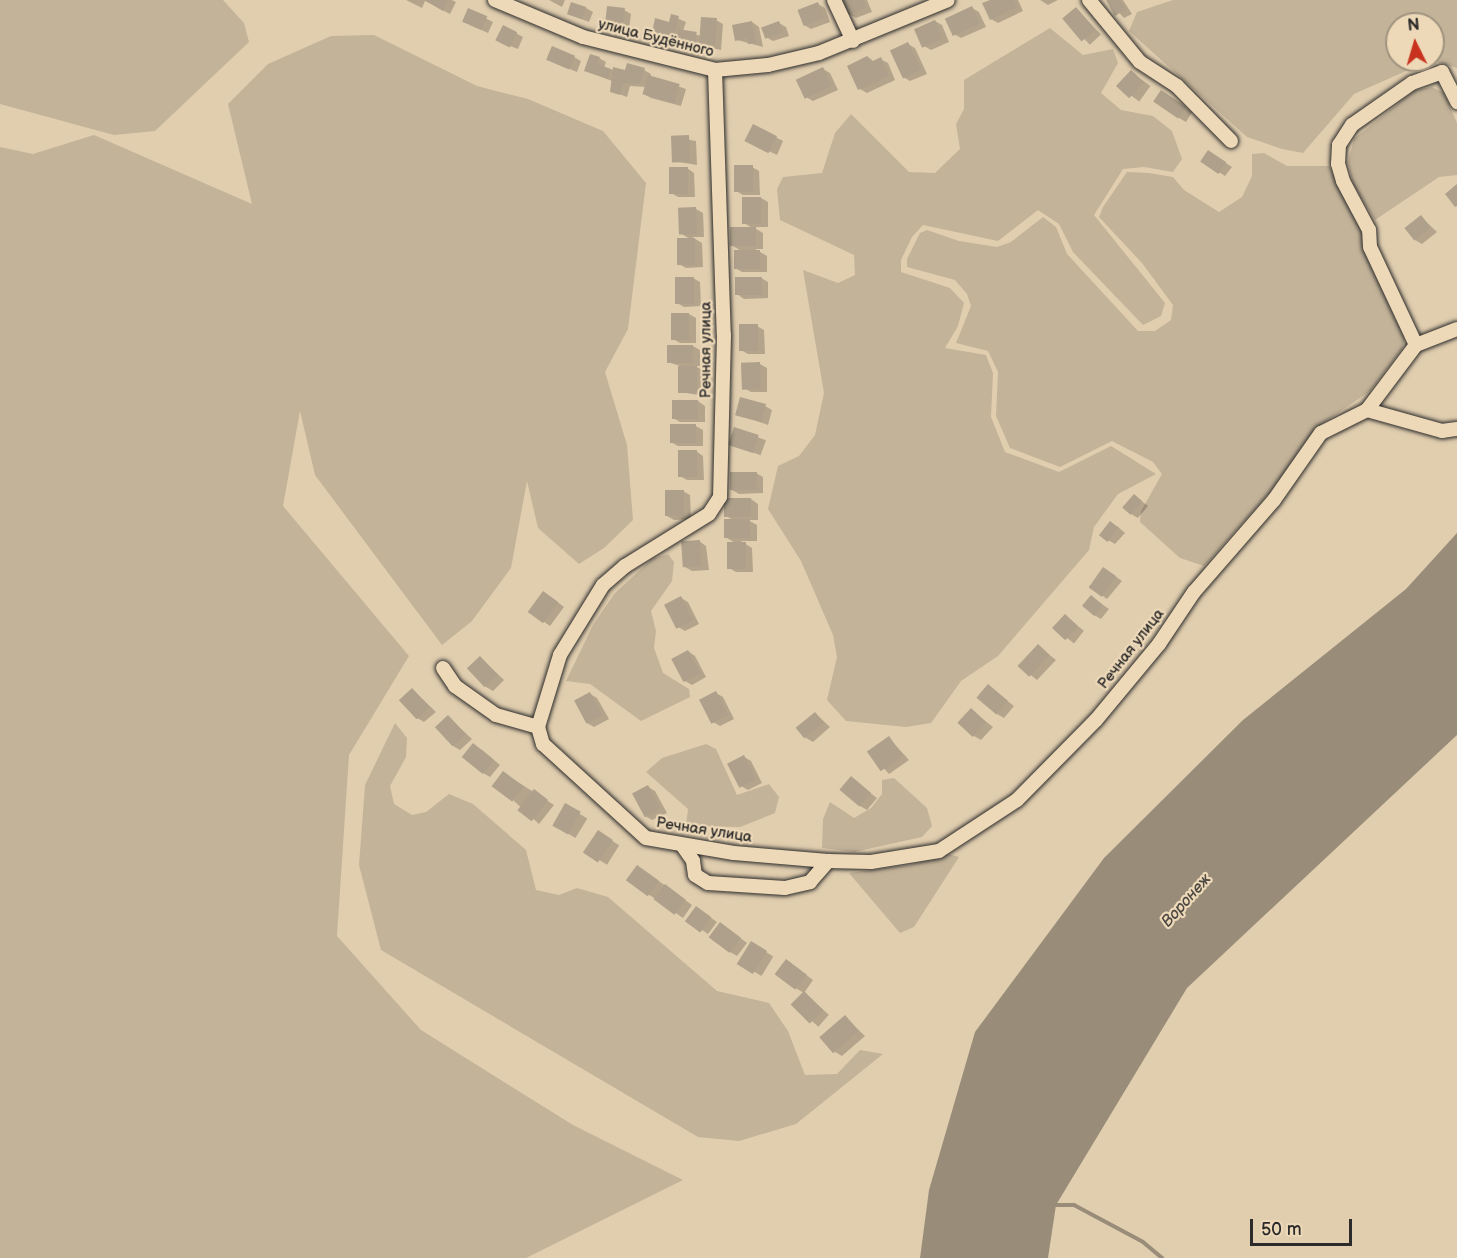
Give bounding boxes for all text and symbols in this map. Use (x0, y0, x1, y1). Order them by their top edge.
north arrow (1385, 12, 1445, 72)
street label: улица Будённого (596, 15, 716, 61)
text: N (1407, 16, 1420, 36)
street label: Речная улица (697, 302, 715, 398)
street label: Речная улица (1094, 605, 1168, 693)
street label: Речная улица (655, 814, 753, 846)
water label: Воронеж (1158, 870, 1216, 932)
scale bar (1253, 1207, 1355, 1245)
text: 50 m (1261, 1219, 1302, 1240)

